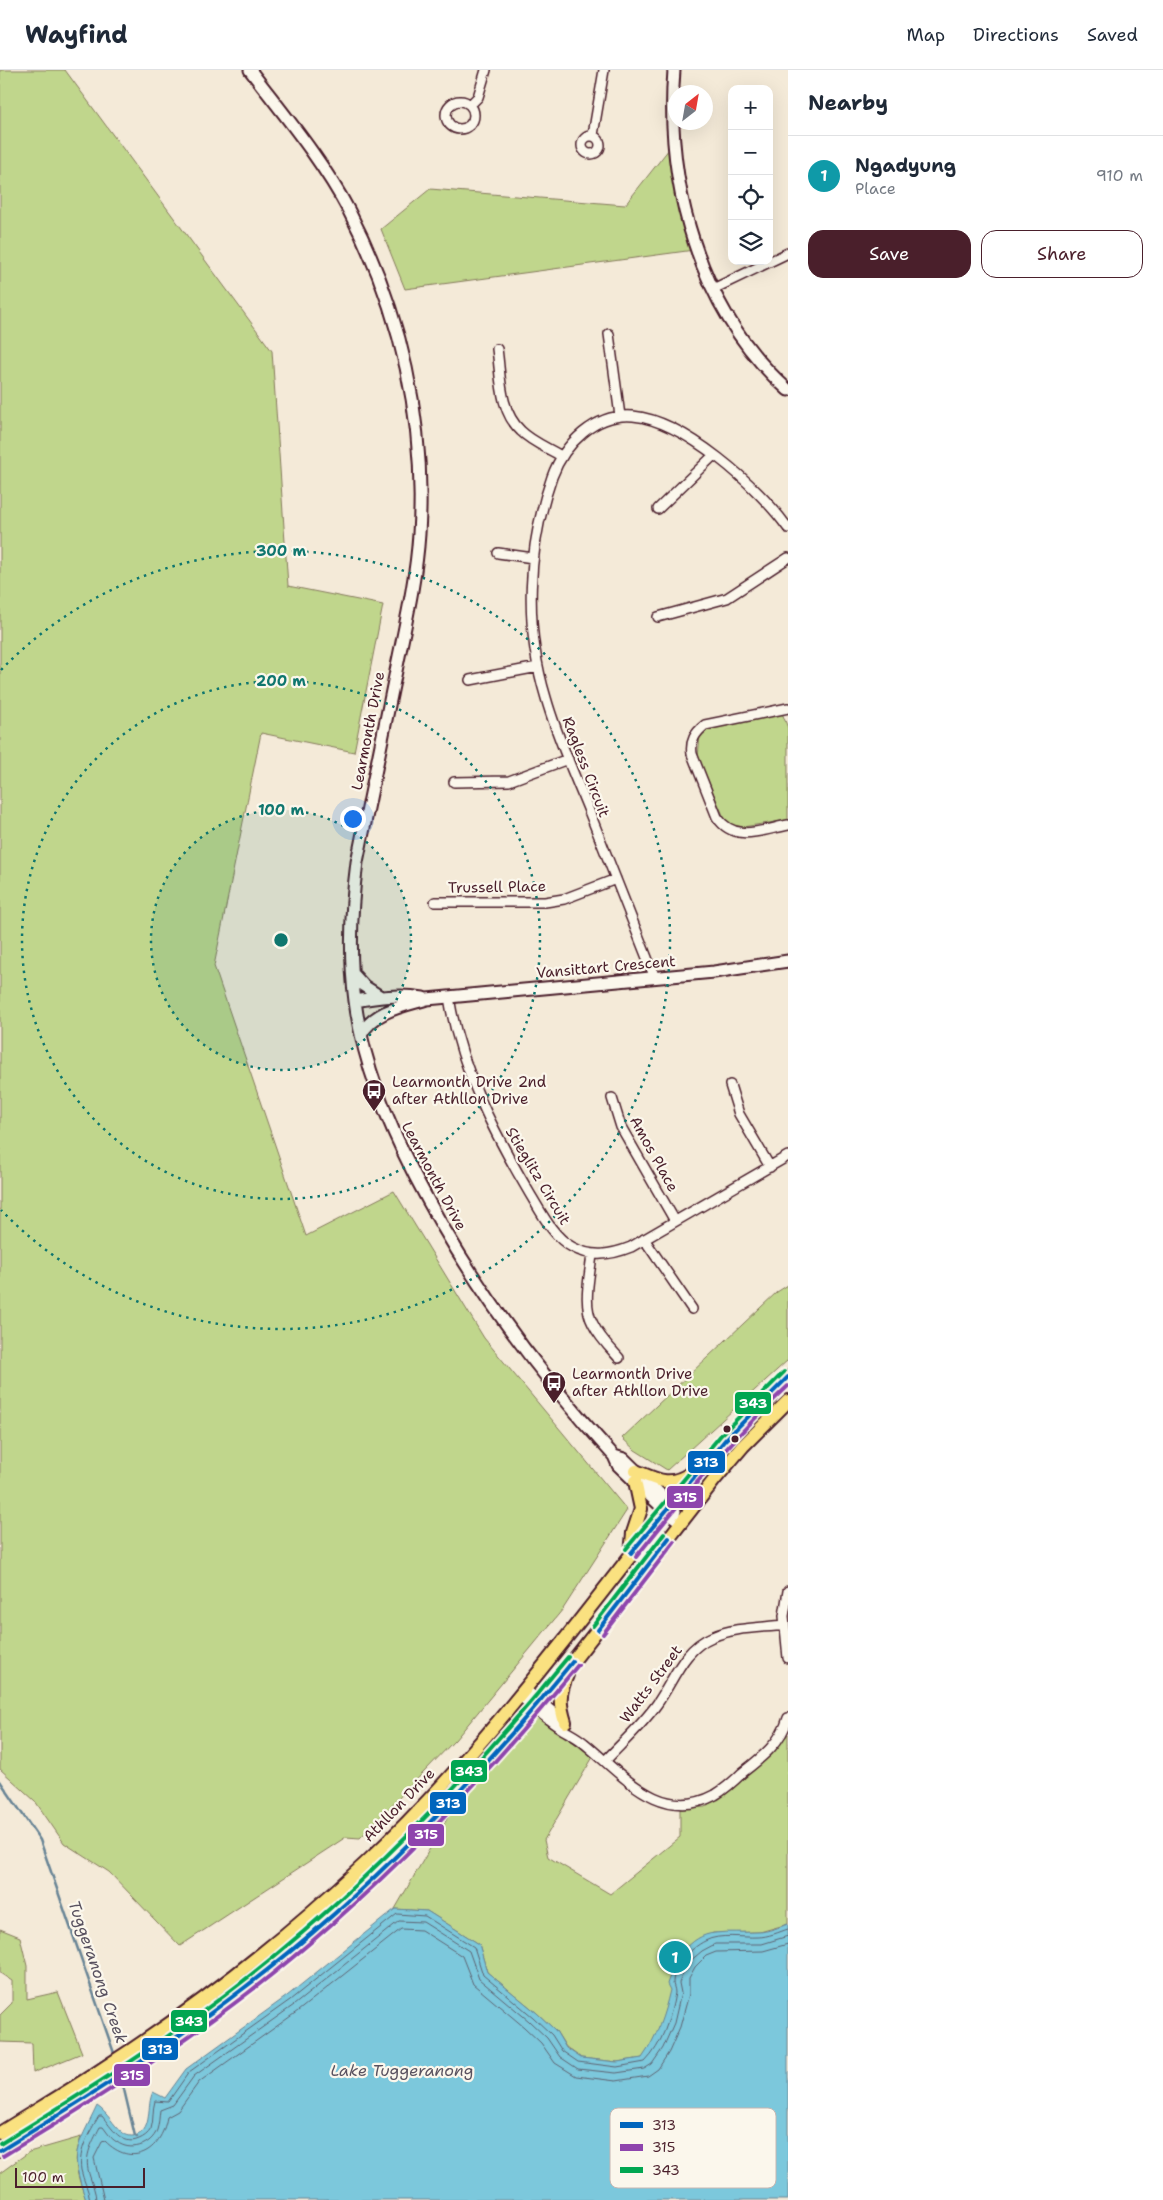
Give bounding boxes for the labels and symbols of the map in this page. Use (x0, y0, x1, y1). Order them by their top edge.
north arrow (668, 85, 713, 130)
text: 300 m (256, 541, 306, 561)
street label: Learmonth Drive (347, 670, 389, 792)
text: 200 m (256, 671, 306, 691)
street label: Ragless Circuit (558, 714, 614, 820)
text: 100 m (258, 800, 304, 820)
your location (340, 806, 366, 832)
street label: Trussell Place (448, 876, 546, 898)
centre of rings (272, 931, 290, 949)
street label: Vansittart Crescent (535, 951, 677, 983)
place label: Learmonth Drive 2nd after Athllon Drive (392, 1072, 547, 1109)
bus stop icon: Learmonth Drive 2nd after Athllon Drive (361, 1078, 387, 1112)
street label: Amos Place (625, 1113, 683, 1195)
street label: Learmonth Drive (397, 1118, 471, 1234)
street label: Stieglitz Circuit (501, 1123, 575, 1229)
place label: Learmonth Drive after Athllon Drive (572, 1364, 708, 1401)
bus stop icon: Learmonth Drive after Athllon Drive (541, 1370, 567, 1404)
line badge: 343 (734, 1391, 772, 1415)
text: 343 (739, 1394, 767, 1412)
unlabelled marker (722, 1424, 732, 1434)
unlabelled marker (730, 1434, 740, 1444)
line badge: 313 (687, 1450, 726, 1474)
text: 313 (693, 1453, 719, 1471)
line badge: 315 (666, 1485, 704, 1509)
text: 315 (673, 1488, 697, 1506)
street label: Watts Street (615, 1641, 687, 1727)
line badge: 343 (450, 1759, 488, 1783)
text: 343 (455, 1762, 483, 1780)
street label: Athllon Drive (359, 1764, 439, 1846)
line badge: 313 (429, 1791, 467, 1815)
text: 313 (435, 1794, 461, 1812)
line badge: 315 (407, 1823, 445, 1847)
text: 315 (414, 1825, 438, 1843)
water label: Tuggeranong Creek (64, 1898, 132, 2046)
pin: 1 (659, 1938, 691, 1976)
line badge: 343 (170, 2009, 208, 2033)
text: 343 (175, 2012, 203, 2030)
line badge: 313 (141, 2037, 179, 2061)
text: 313 (147, 2040, 173, 2058)
water label: Lake Tuggeranong (330, 2060, 474, 2081)
line badge: 315 (113, 2063, 151, 2087)
text: 315 (120, 2066, 144, 2084)
legend (610, 2108, 776, 2188)
text: 313 (652, 2116, 676, 2134)
text: 315 (652, 2138, 675, 2156)
text: 343 (652, 2161, 680, 2179)
scale bar (15, 2165, 145, 2188)

